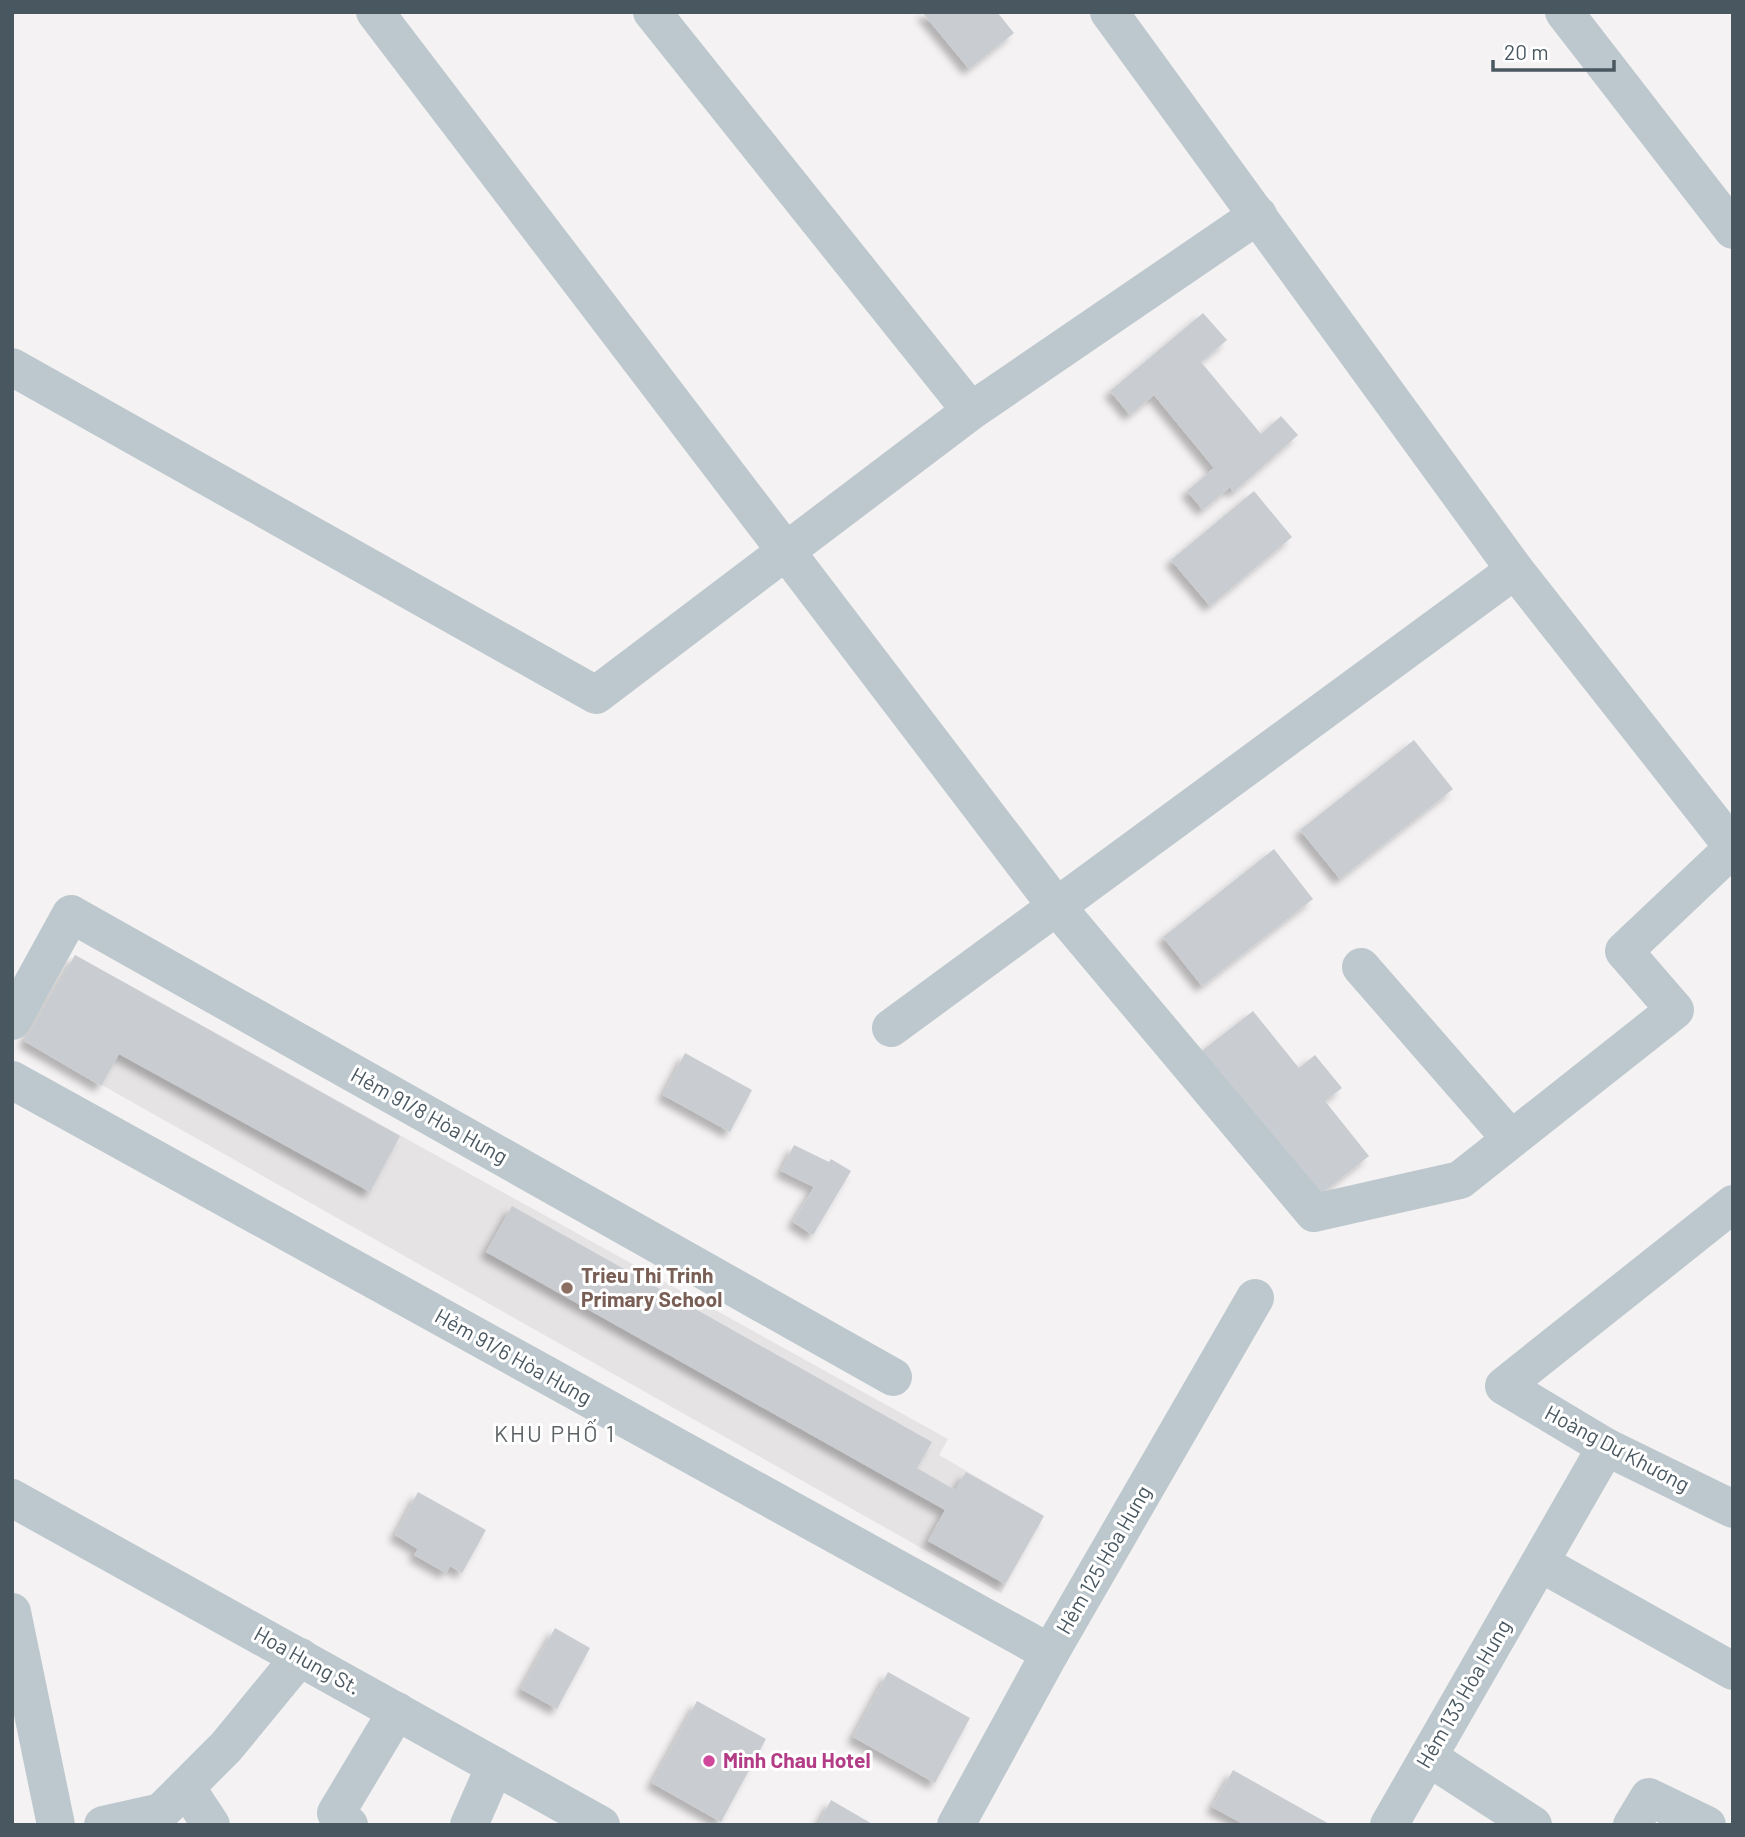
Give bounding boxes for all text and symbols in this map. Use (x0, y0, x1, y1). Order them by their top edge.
scale bar (1493, 28, 1614, 72)
text: 20 m (1504, 39, 1549, 64)
street label: Hẻm 91/8 Hòa Hưng (347, 1061, 513, 1168)
place label: Trieu Thi Trinh Primary School (581, 1262, 722, 1311)
marker: Trieu Thi Trinh Primary School (559, 1280, 575, 1296)
street label: Hẻm 91/6 Hòa Hưng (431, 1302, 596, 1409)
street label: Hoàng Dư Khương (1541, 1399, 1694, 1496)
district label: KHU PHỐ 1 (494, 1419, 616, 1447)
street label: Hẻm 125 Hòa Hưng (1050, 1480, 1155, 1638)
street label: Hẻm 133 Hòa Hưng (1410, 1615, 1515, 1772)
street label: Hoa Hung St. (250, 1620, 365, 1699)
place label: Minh Chau Hotel (723, 1747, 871, 1772)
marker: Minh Chau Hotel (701, 1753, 717, 1769)

